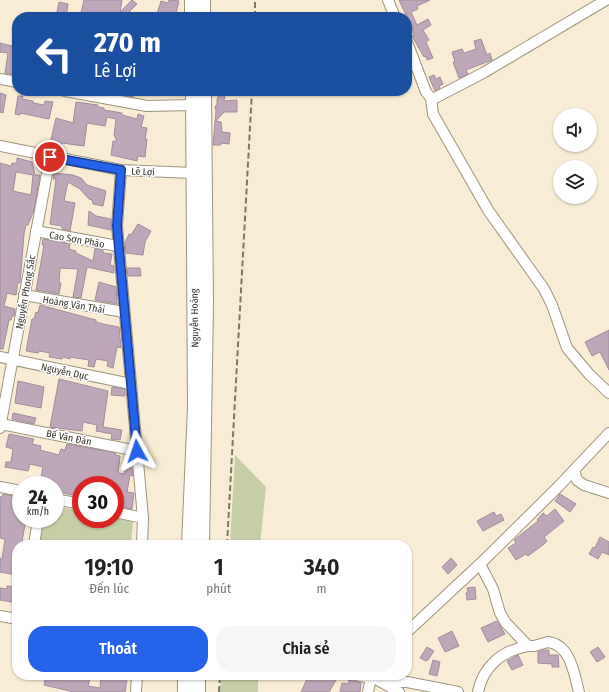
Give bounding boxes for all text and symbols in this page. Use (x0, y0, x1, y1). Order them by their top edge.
text: 270 m (94, 26, 161, 59)
icon: left (28, 28, 80, 80)
text: Lê Lợi (94, 60, 137, 82)
map controls (553, 108, 597, 204)
button: sound (553, 108, 597, 152)
pin (33, 140, 67, 174)
icon: arrive (39, 146, 61, 168)
button: layers (553, 160, 597, 204)
street label: Lê Lợi (131, 165, 155, 179)
street label: Cao Sơn Pháo (48, 229, 105, 251)
street label: Nguyễn Phong Sắc (12, 253, 39, 330)
street label: Nguyễn Hoàng (187, 288, 202, 348)
street label: Hoàng Văn Thái (42, 294, 106, 316)
street label: Nguyễn Dục (40, 360, 91, 383)
street label: Bế Văn Đàn (45, 427, 93, 448)
position arrow (116, 430, 158, 472)
speed limit sign: 30 (72, 476, 124, 528)
text: 24 (28, 485, 48, 509)
text: km/h (27, 506, 49, 518)
text: 19:10 (84, 553, 134, 581)
text: 1 (214, 553, 224, 581)
text: 340 (303, 553, 340, 581)
text: Đến lúc (89, 581, 129, 596)
text: phút (206, 581, 231, 596)
text: m (317, 581, 327, 596)
button: Thoát (28, 626, 208, 672)
button: Chia sẻ (216, 626, 396, 672)

